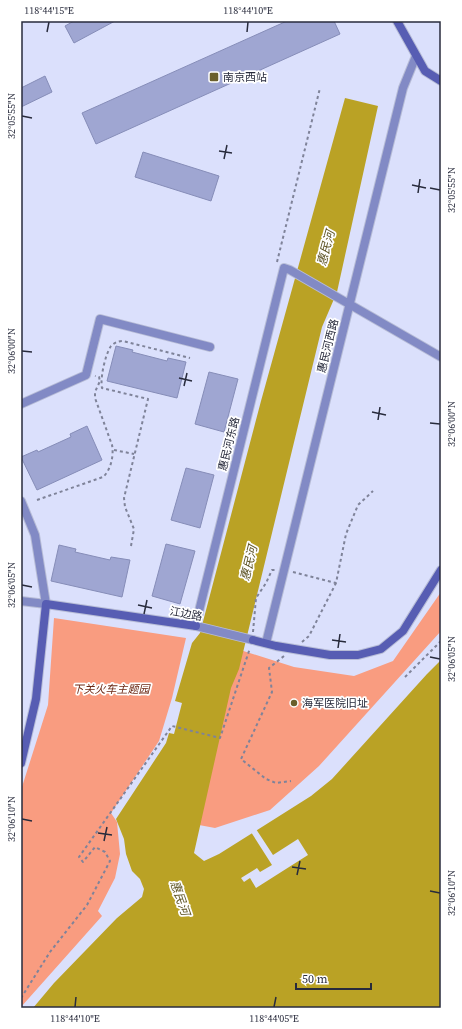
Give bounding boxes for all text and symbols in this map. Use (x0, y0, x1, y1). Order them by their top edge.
text: 118°44'15"E (24, 4, 74, 17)
text: 118°44'10"E (223, 4, 273, 17)
place label: 南京西站 (223, 70, 267, 85)
marker: 南京西站 (208, 71, 220, 83)
text: 32°05'55"N (5, 93, 18, 139)
text: 32°05'55"N (445, 167, 458, 213)
water label: 惠民河 (314, 227, 339, 267)
street label: 惠民河西路 (314, 318, 342, 374)
text: 32°06'00"N (5, 328, 18, 374)
text: 32°06'00"N (445, 401, 458, 447)
street label: 惠民河东路 (215, 416, 243, 472)
water label: 惠民河 (237, 542, 262, 582)
text: 32°06'05"N (5, 562, 18, 608)
street label: 江边路 (168, 604, 204, 624)
text: 32°06'05"N (445, 636, 458, 682)
park label: 下关火车主题园 (73, 682, 151, 697)
place label: 海军医院旧址 (302, 696, 368, 711)
marker: 海军医院旧址 (289, 698, 299, 708)
text: 32°06'10"N (5, 796, 18, 842)
text: 32°06'10"N (445, 870, 458, 916)
water label: 惠民河 (167, 878, 194, 920)
scale bar (296, 965, 371, 991)
text: 50 m (302, 971, 328, 987)
text: 118°44'10"E (50, 1012, 100, 1025)
text: 118°44'05"E (249, 1012, 299, 1025)

